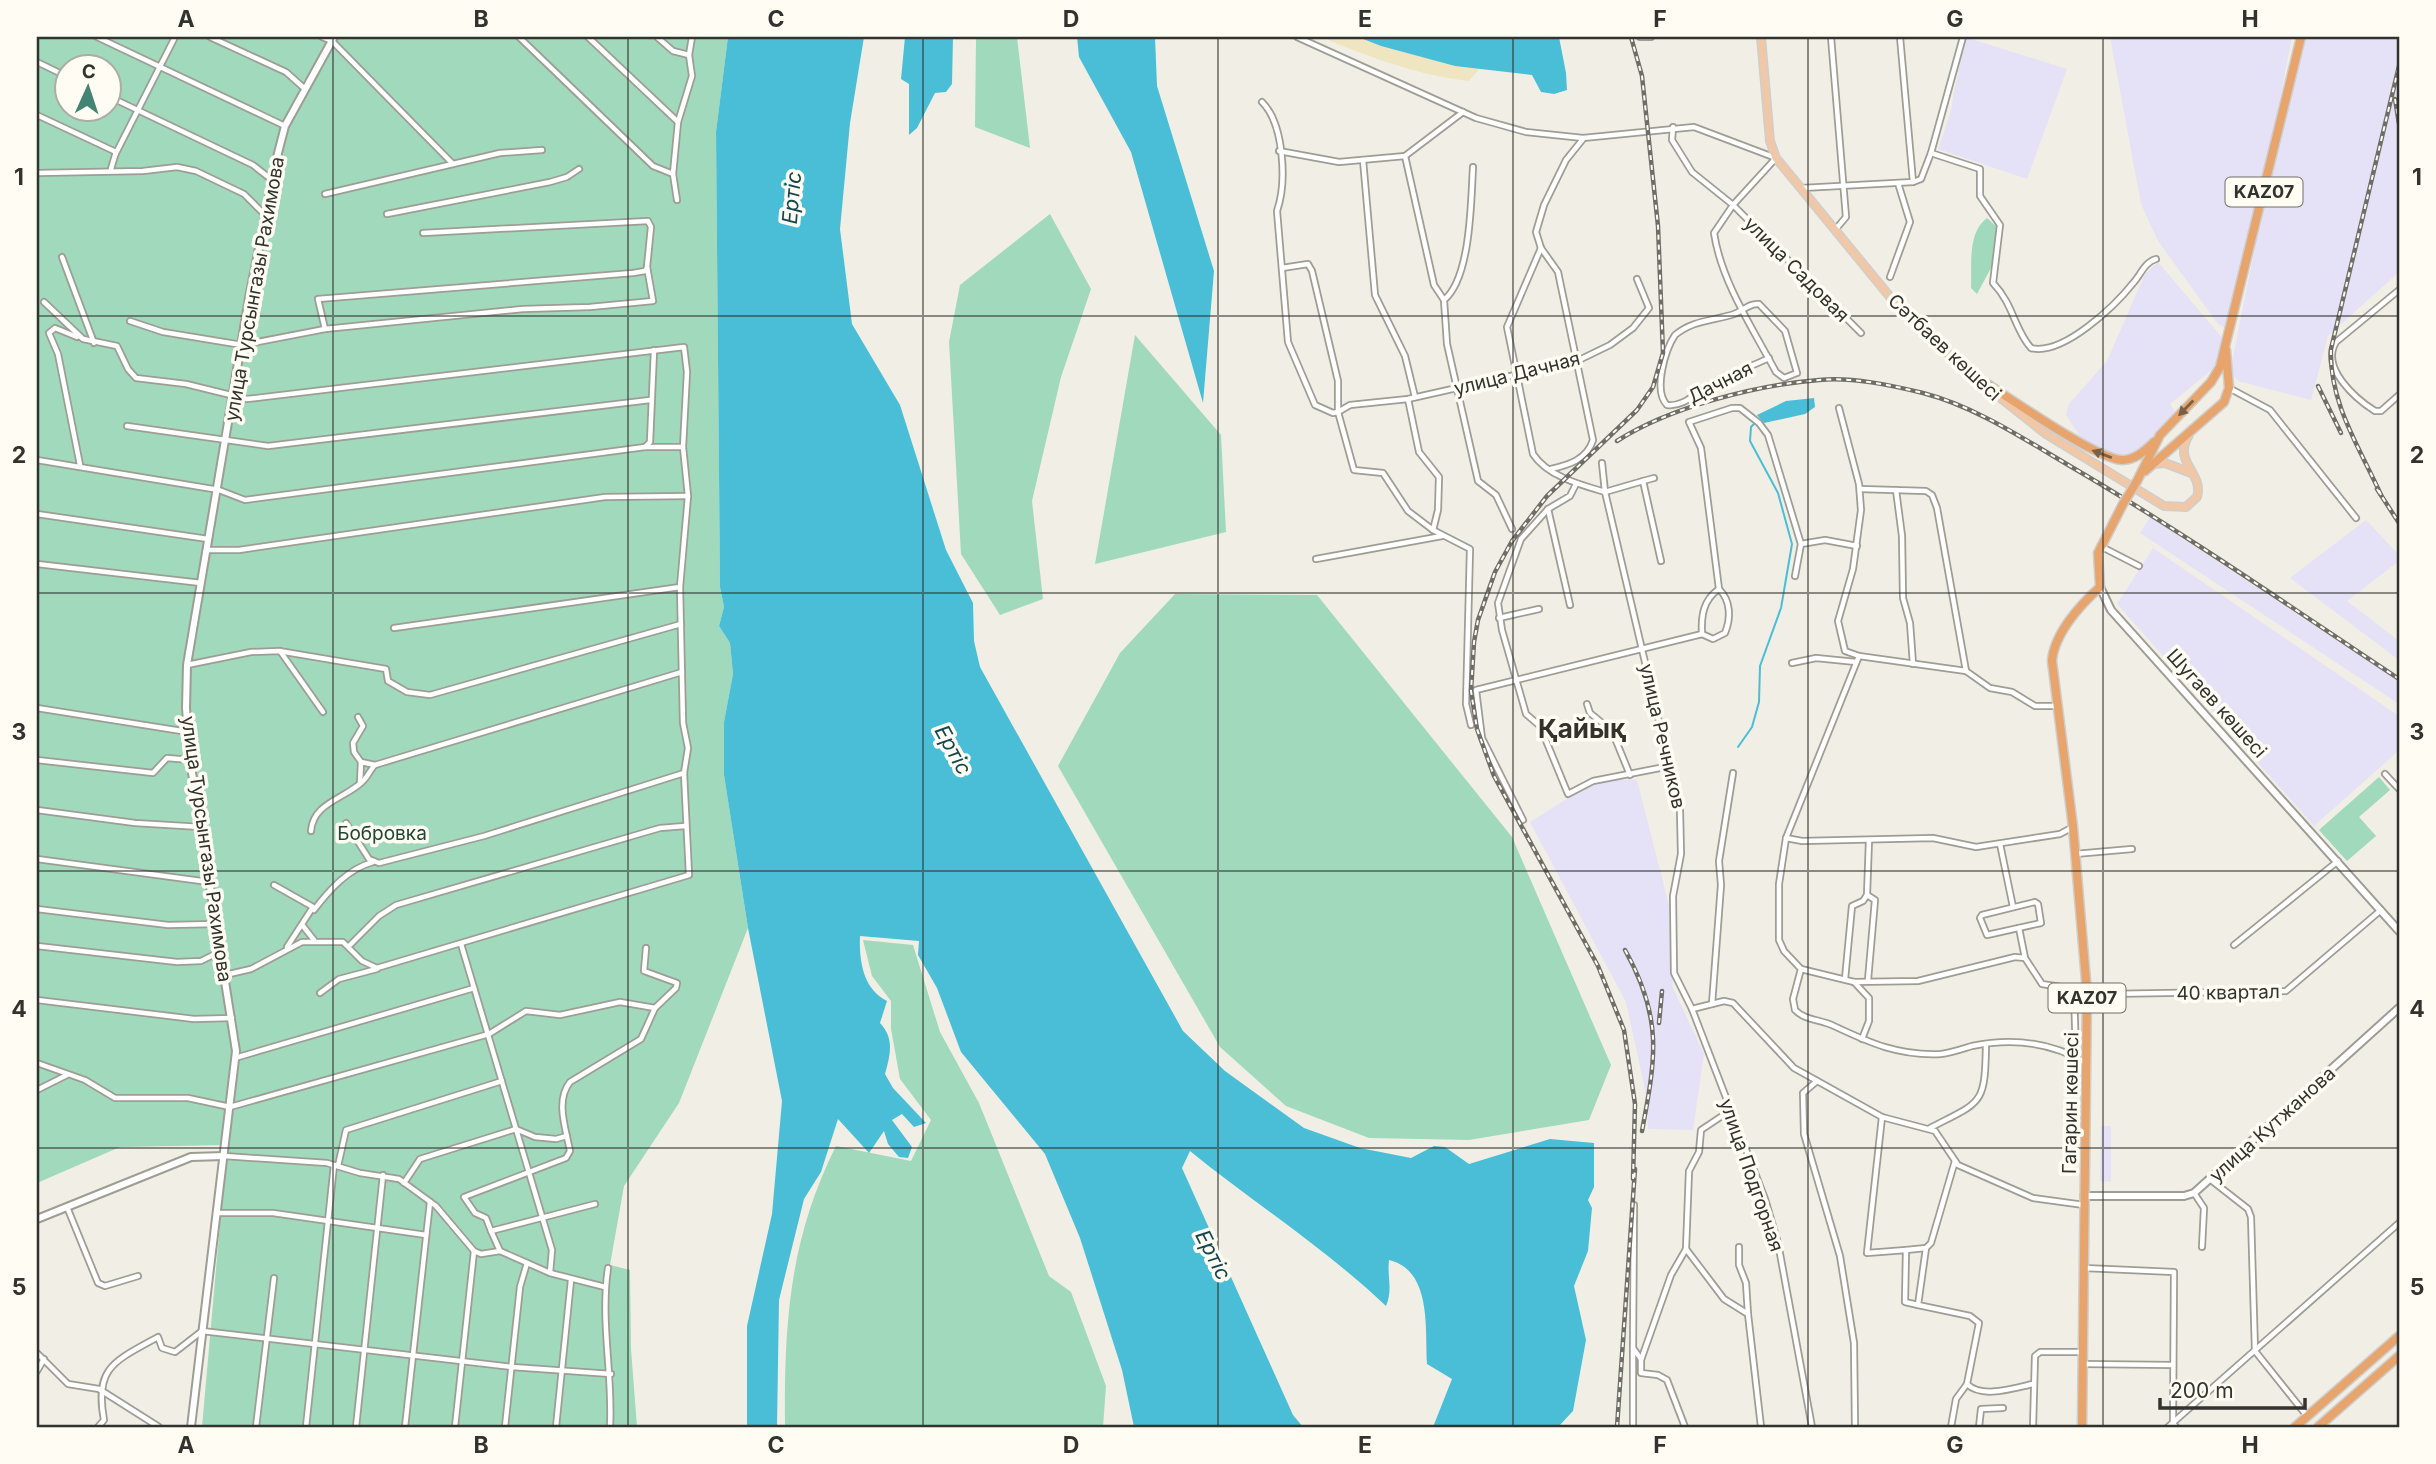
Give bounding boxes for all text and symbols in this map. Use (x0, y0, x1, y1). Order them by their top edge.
text: A (177, 5, 195, 33)
text: B (473, 5, 489, 33)
text: C (767, 5, 785, 33)
text: D (1063, 5, 1079, 33)
text: E (1358, 5, 1372, 33)
text: F (1653, 5, 1667, 33)
text: G (1946, 5, 1964, 33)
text: H (2241, 5, 2259, 33)
north arrow (52, 52, 122, 122)
text: С (81, 60, 96, 83)
street label: улица Турсынгазы Рахимова (220, 155, 289, 423)
text: 1 (14, 163, 24, 191)
text: 1 (2412, 163, 2422, 191)
water label: Ертіс (777, 171, 806, 225)
road number: KAZ07 (2226, 177, 2302, 206)
street label: улица Садовая (1739, 212, 1854, 327)
street label: Сәтбаев көшесі (1883, 289, 2006, 406)
street label: улица Дачная (1452, 347, 1582, 400)
street label: Дачная (1684, 356, 1756, 409)
one-way arrow (2178, 399, 2194, 416)
text: 2 (12, 441, 26, 469)
text: 2 (2410, 441, 2424, 469)
one-way arrow (2091, 448, 2112, 459)
street label: Шугаев көшесі (2162, 644, 2272, 762)
street label: улица Речников (1635, 661, 1690, 811)
district label: Қайық (1538, 713, 1627, 744)
street label: улица Турсынгазы Рахимова (176, 715, 237, 984)
text: 3 (12, 718, 26, 746)
text: 3 (2410, 718, 2424, 746)
water label: Ертіс (930, 721, 977, 779)
park label: Бобровка (337, 822, 427, 845)
street label: 40 квартал (2176, 980, 2280, 1005)
road number: KAZ07 (2048, 984, 2126, 1013)
text: 4 (11, 995, 27, 1023)
text: 4 (2409, 995, 2425, 1023)
street label: Гагарин көшесі (2058, 1032, 2083, 1174)
street label: улица Кутжанова (2205, 1062, 2340, 1187)
street label: улица Подгорная (1715, 1096, 1788, 1255)
water label: Ертіс (1190, 1226, 1237, 1284)
text: 5 (12, 1273, 26, 1301)
text: 5 (2410, 1273, 2424, 1301)
scale bar (2160, 1366, 2305, 1410)
text: 200 m (2170, 1378, 2234, 1403)
text: A (177, 1431, 195, 1459)
text: B (473, 1431, 489, 1459)
text: C (767, 1431, 785, 1459)
text: D (1063, 1431, 1079, 1459)
text: E (1358, 1431, 1372, 1459)
text: F (1653, 1431, 1667, 1459)
text: G (1946, 1431, 1964, 1459)
text: H (2241, 1431, 2259, 1459)

